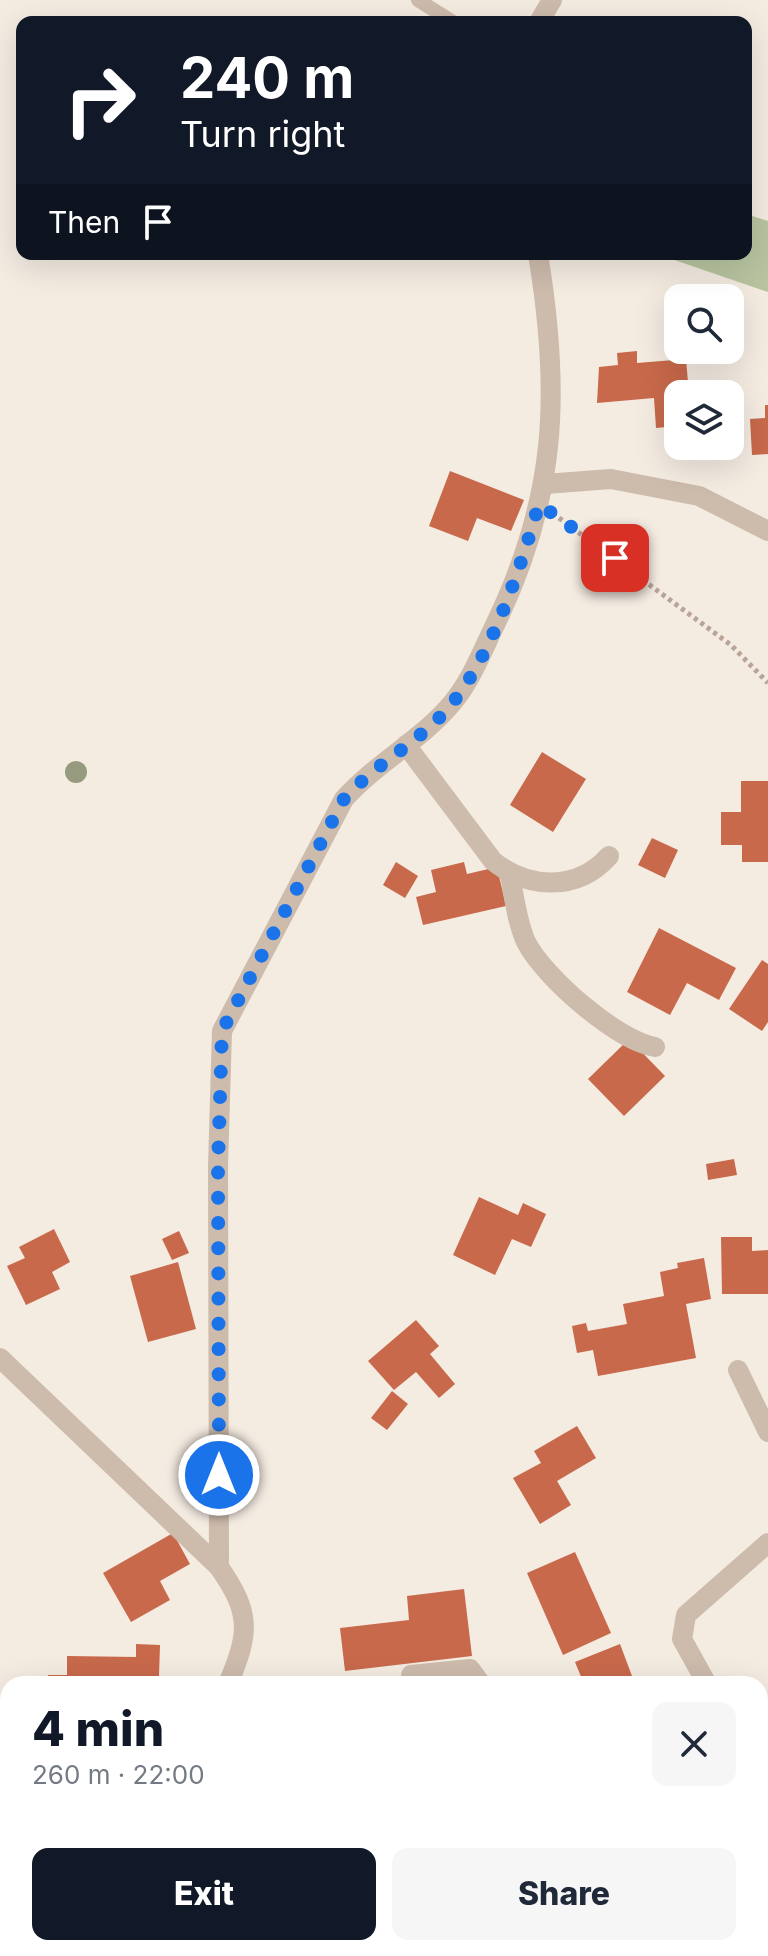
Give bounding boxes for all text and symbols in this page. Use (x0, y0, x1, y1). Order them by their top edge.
text: 240 m (180, 44, 354, 112)
icon: right (48, 48, 152, 152)
text: Turn right (180, 112, 345, 156)
icon: arrive (136, 200, 180, 244)
text: Then (48, 204, 120, 240)
map controls (664, 284, 744, 460)
button: search (664, 284, 744, 364)
button: layers (664, 380, 744, 460)
pin (581, 524, 649, 592)
icon: arrive (593, 536, 637, 580)
position arrow (177, 1433, 261, 1517)
text: 4 min (32, 1699, 164, 1758)
button: close (652, 1702, 736, 1786)
text: 260 m · 22:00 (32, 1759, 205, 1790)
button: Exit (32, 1848, 376, 1940)
button: Share (392, 1848, 736, 1940)

